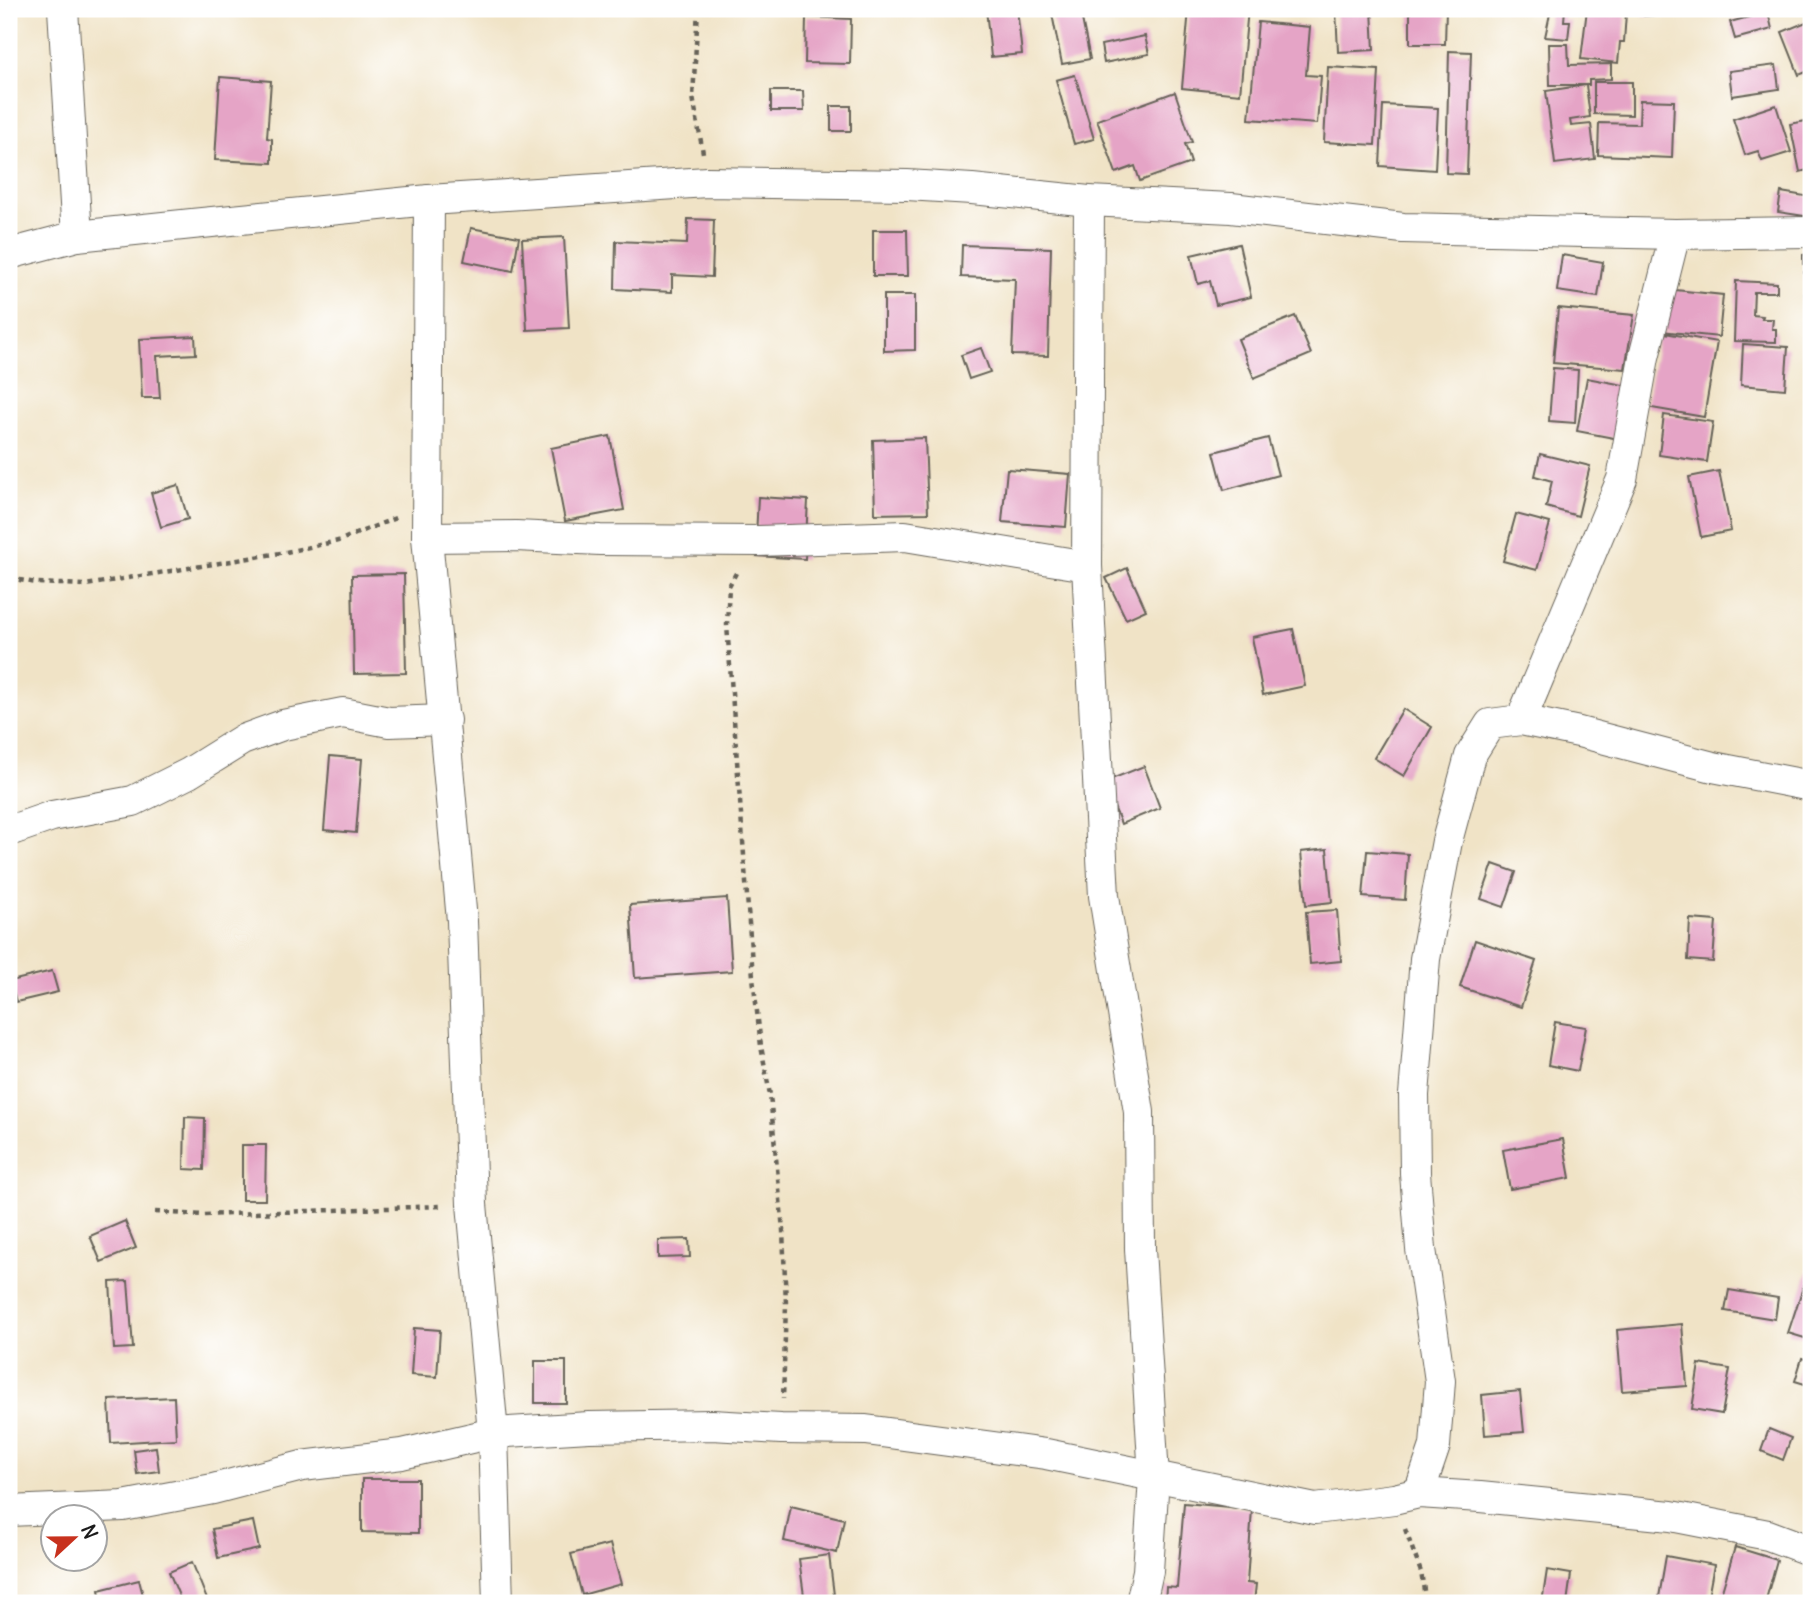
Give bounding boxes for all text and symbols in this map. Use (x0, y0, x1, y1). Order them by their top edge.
north arrow (38, 1504, 108, 1574)
text: N (76, 1521, 103, 1542)

